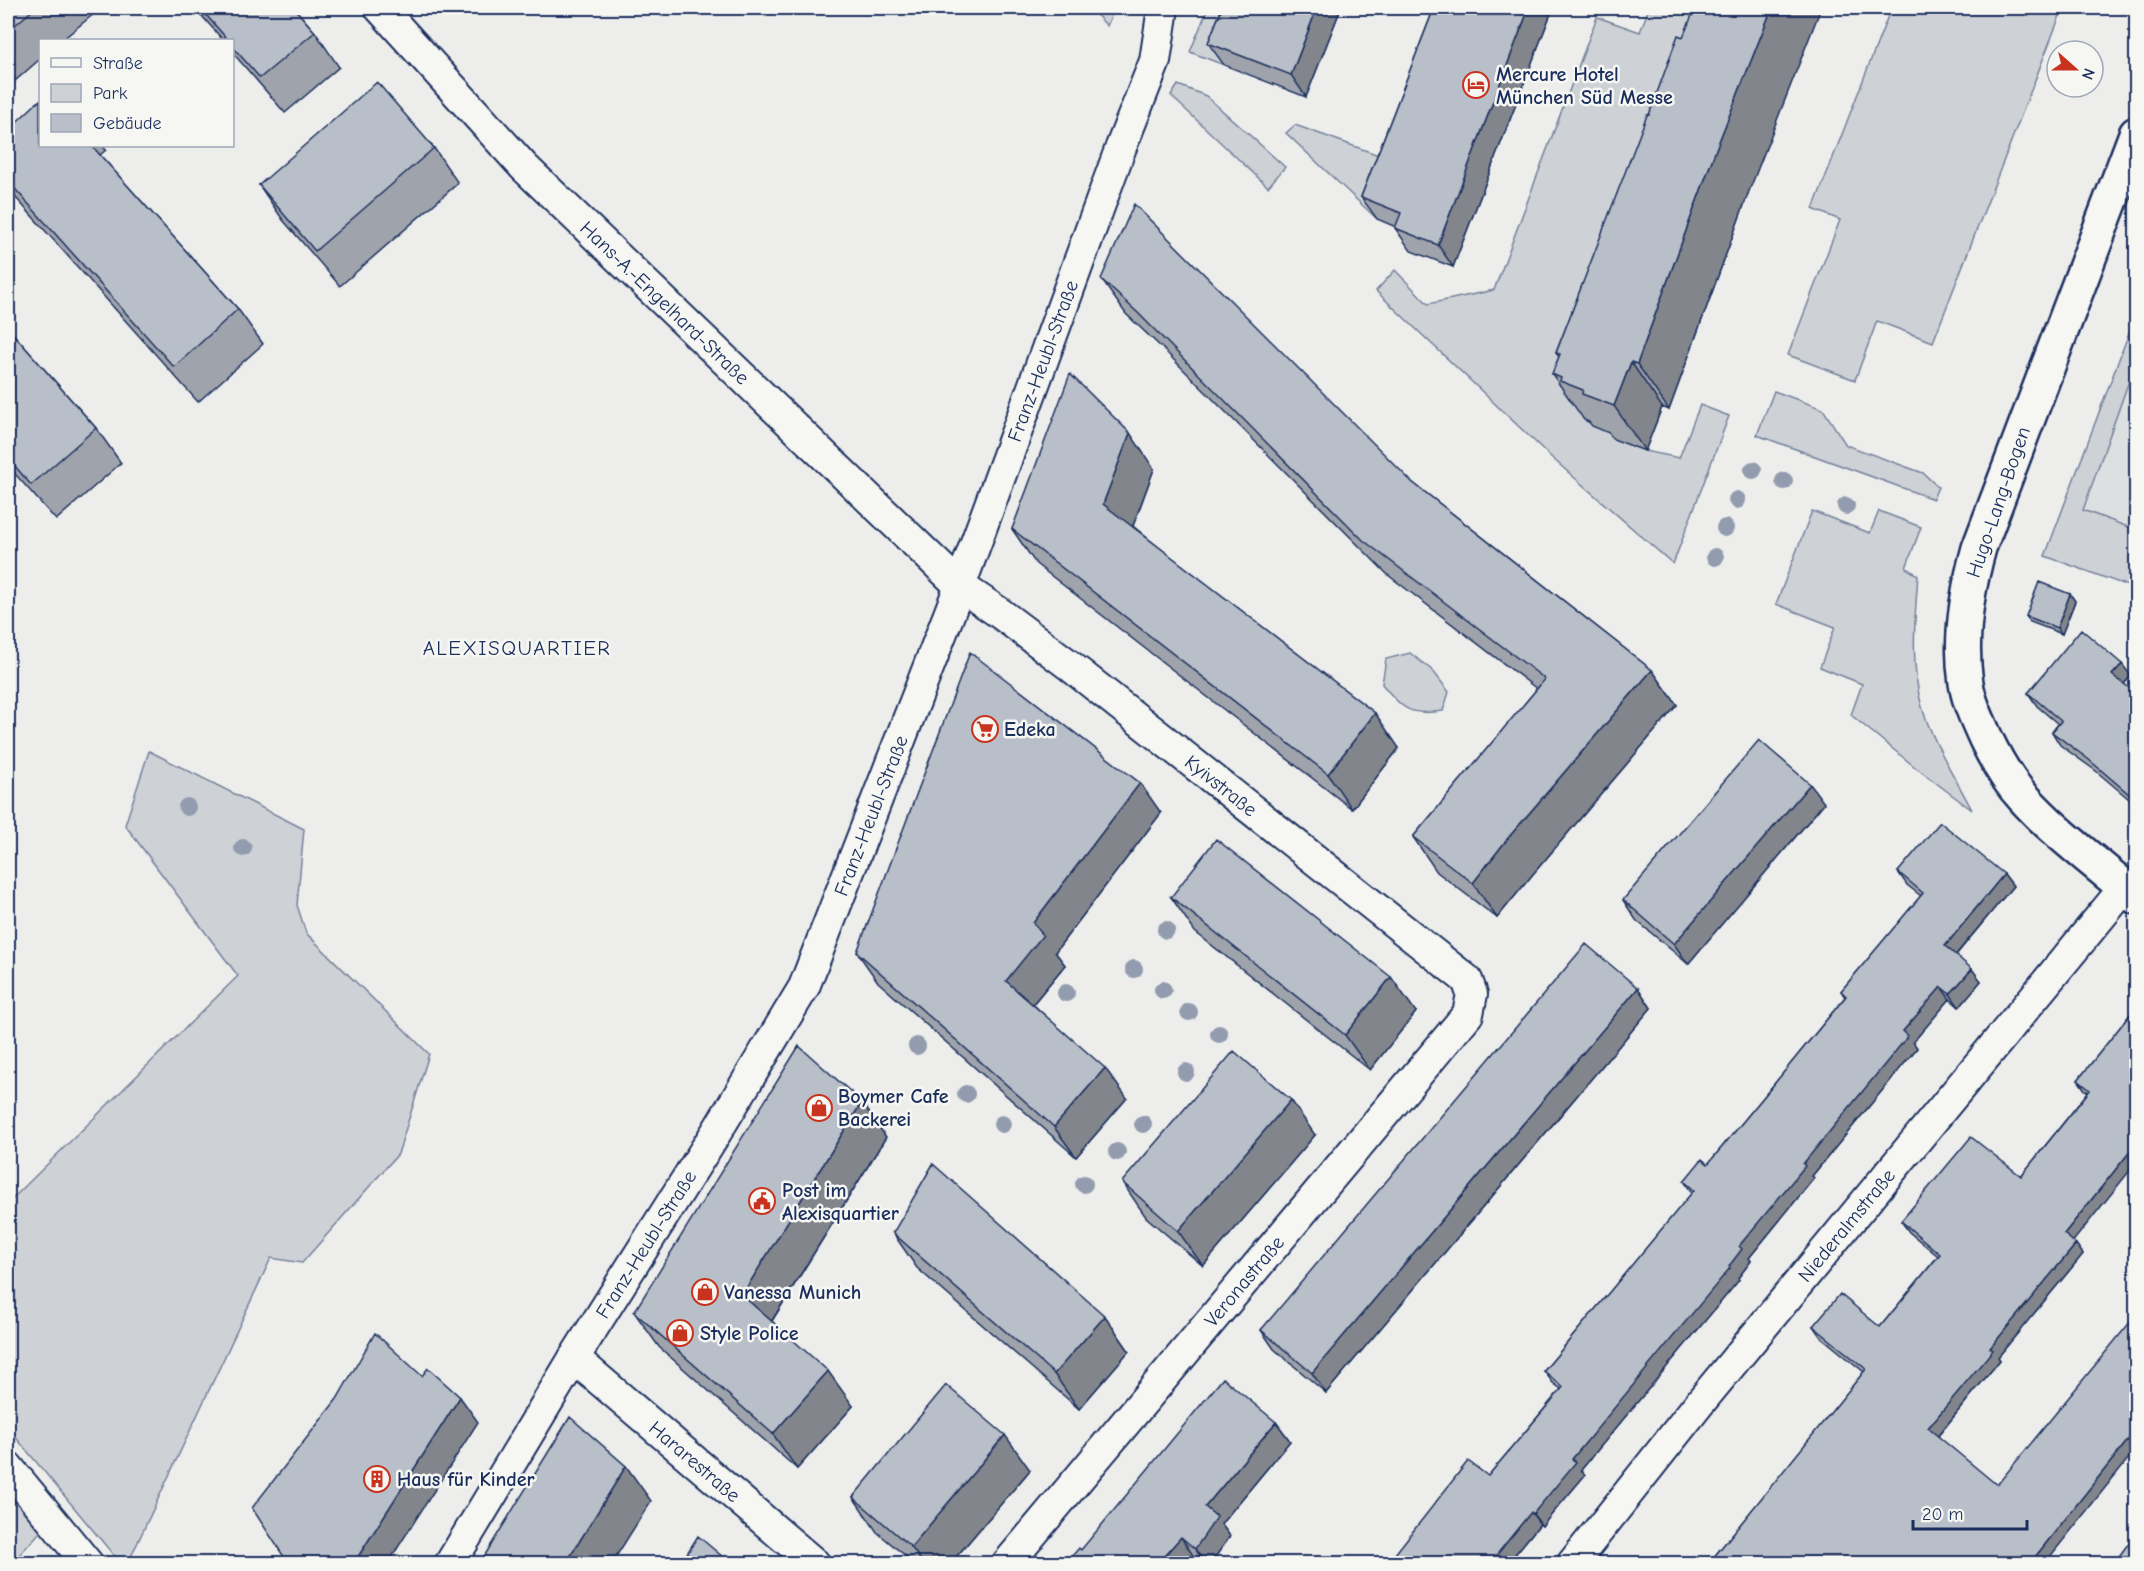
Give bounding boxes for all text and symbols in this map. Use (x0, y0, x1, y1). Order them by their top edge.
legend (39, 39, 234, 147)
north arrow (2045, 39, 2105, 99)
text: Straße (93, 53, 143, 74)
place label: Mercure Hotel München Süd Messe (1496, 63, 1673, 109)
text: N (2078, 66, 2098, 82)
hotel icon: Mercure Hotel München Süd Messe (1461, 70, 1491, 100)
text: Park (93, 83, 128, 104)
text: Gebäude (93, 113, 162, 134)
street label: Hans-A.-Engelhard-Straße (575, 216, 754, 389)
street label: Franz-Heubl-Straße (1003, 277, 1083, 445)
street label: Hugo-Lang-Bogen (1962, 424, 2035, 581)
district label: ALEXISQUARTIER (423, 636, 611, 660)
supermarket icon: Edeka (970, 714, 1000, 744)
place label: Edeka (1004, 718, 1056, 741)
street label: Franz-Heubl-Straße (830, 732, 913, 899)
street label: Kyivstraße (1180, 750, 1262, 821)
place label: Boymer Cafe Backerei (838, 1085, 949, 1131)
shop icon: Boymer Cafe Backerei (804, 1093, 834, 1123)
street label: Niederalmstraße (1793, 1164, 1900, 1287)
street label: Franz-Heubl-Straße (591, 1166, 701, 1323)
place label: Post im Alexisquartier (782, 1179, 899, 1225)
public building icon: Post im Alexisquartier (747, 1186, 777, 1216)
street label: Veronastraße (1200, 1231, 1289, 1331)
shop icon: Vanessa Munich (690, 1277, 720, 1307)
place label: Vanessa Munich (724, 1281, 861, 1304)
shop icon: Style Police (665, 1318, 695, 1348)
place label: Style Police (700, 1322, 799, 1345)
street label: Hararestraße (644, 1416, 745, 1507)
building icon: Haus für Kinder (362, 1464, 392, 1494)
place label: Haus für Kinder (397, 1468, 535, 1491)
scale bar (1913, 1493, 2027, 1531)
text: 20 m (1922, 1504, 1963, 1525)

